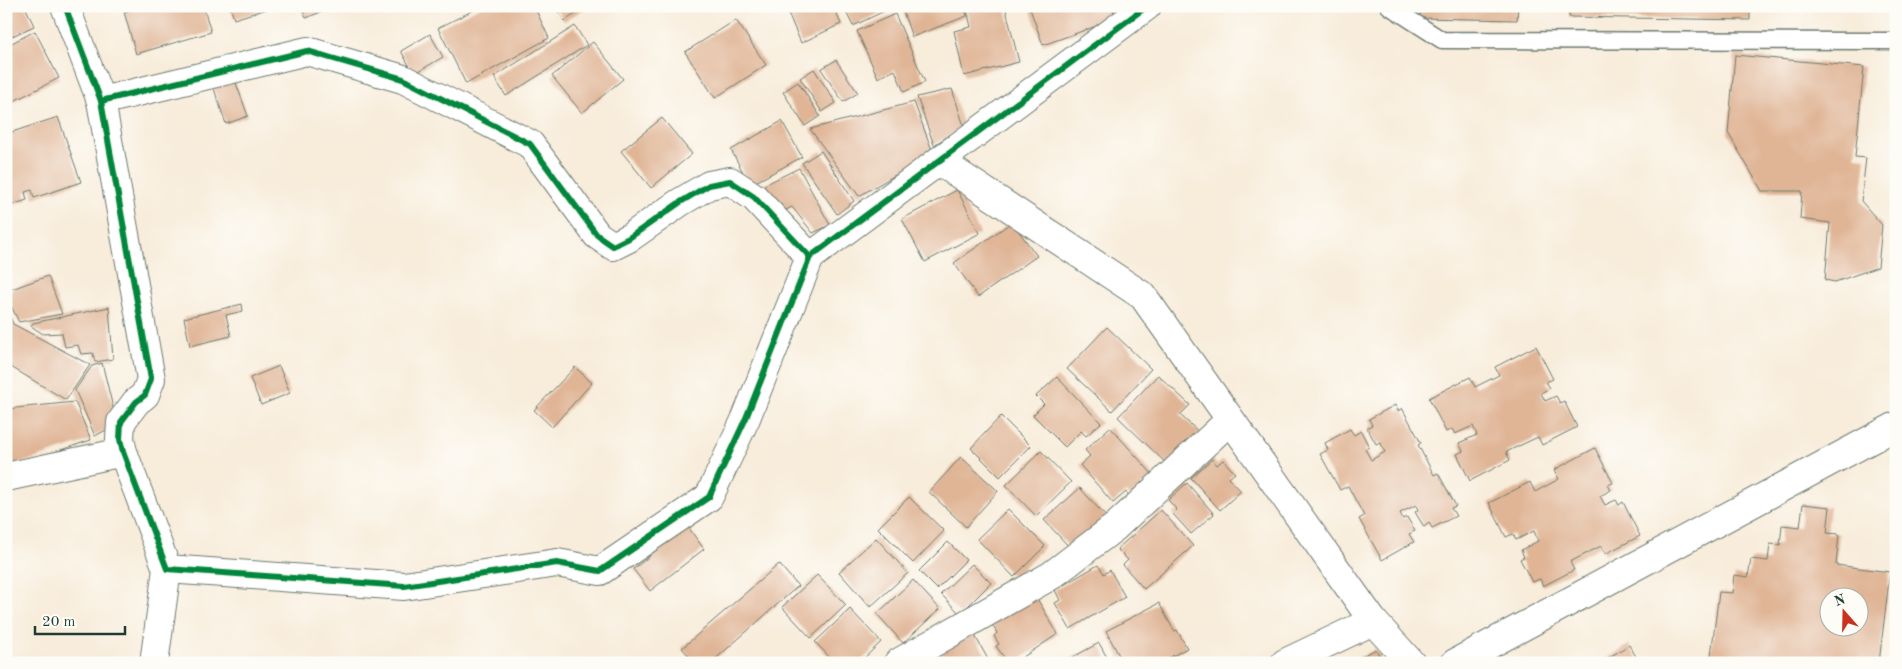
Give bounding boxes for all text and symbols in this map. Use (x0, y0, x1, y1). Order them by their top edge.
north arrow (1820, 586, 1870, 636)
text: N (1832, 592, 1848, 609)
scale bar (35, 604, 125, 636)
text: 20 m (42, 615, 76, 630)

